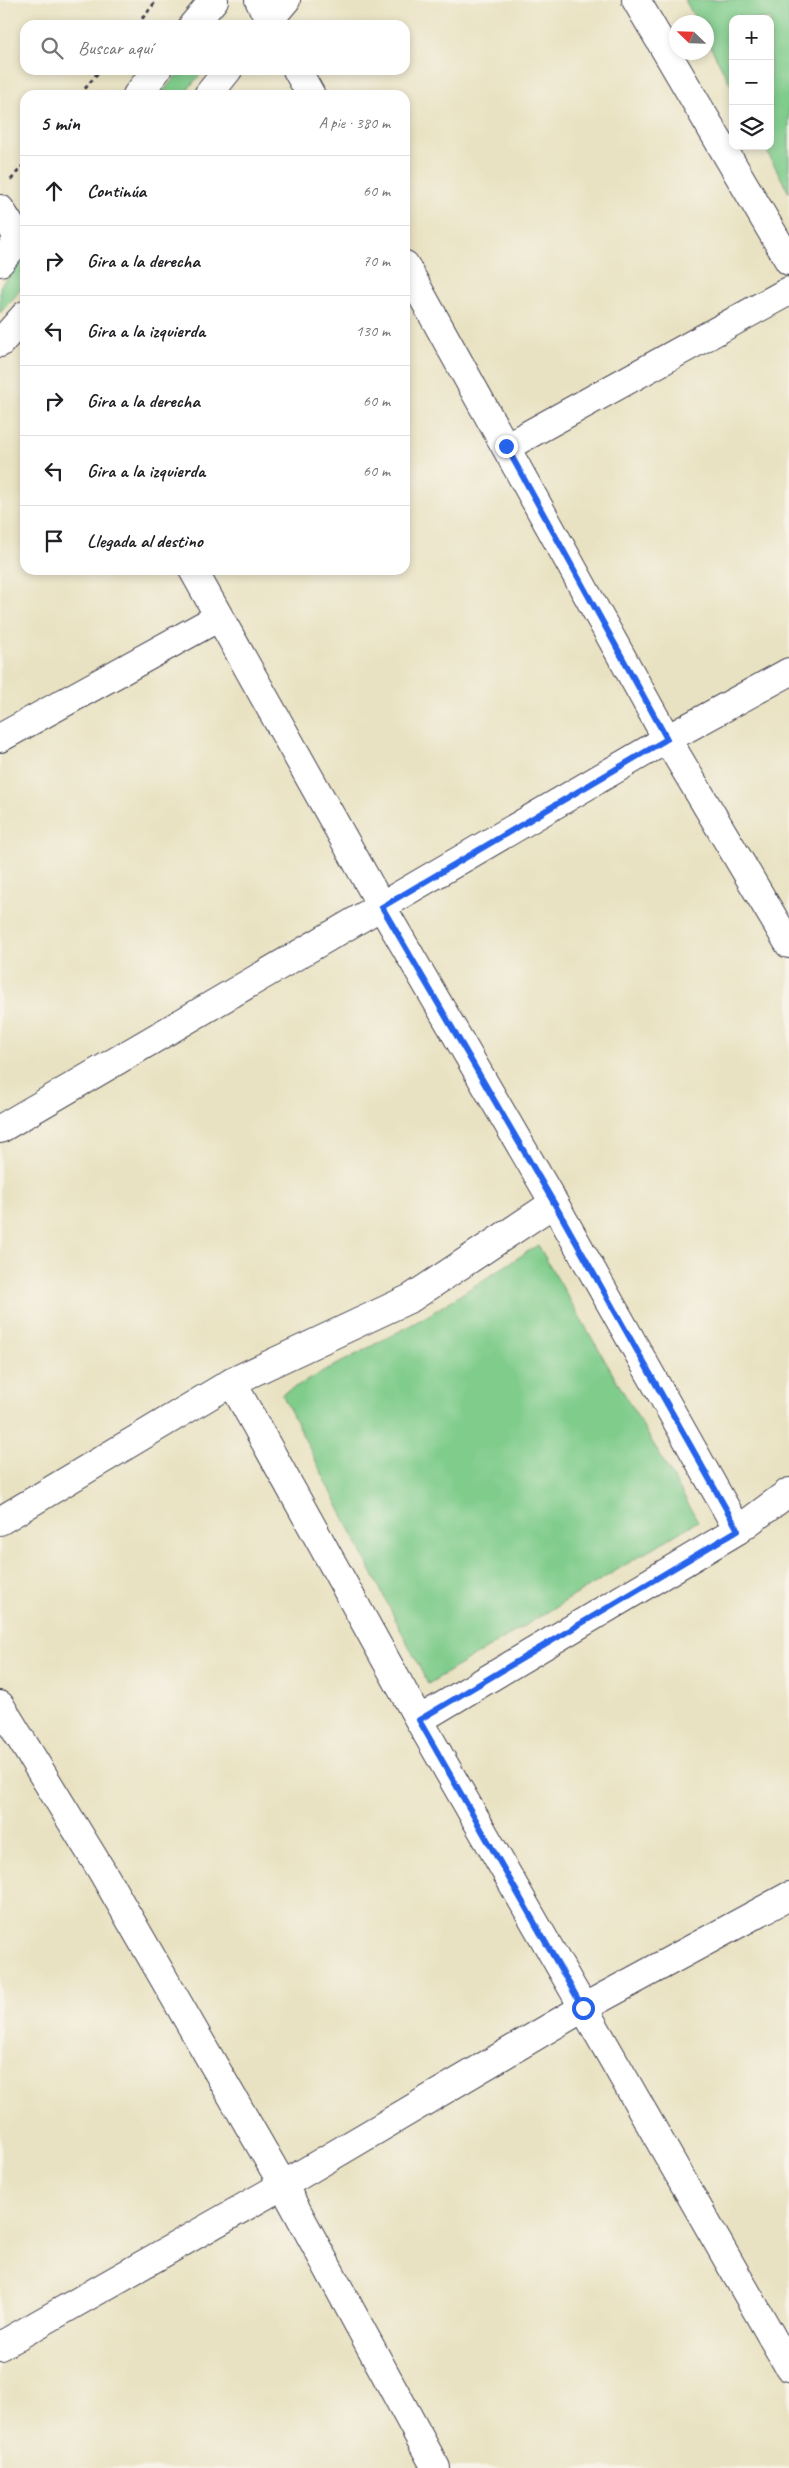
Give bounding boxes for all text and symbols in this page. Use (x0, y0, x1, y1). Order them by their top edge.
north arrow (669, 15, 714, 60)
map controls (729, 15, 774, 150)
button: + (729, 15, 774, 60)
search box (20, 20, 410, 75)
icon: search (38, 34, 66, 62)
text: Buscar aquí (78, 36, 152, 60)
button: − (729, 60, 774, 105)
button: layers (729, 105, 774, 150)
text: 5 min (40, 110, 80, 136)
text: A pie · 380 m (319, 113, 390, 133)
icon: ahead (40, 177, 68, 205)
text: Continúa (87, 179, 146, 203)
text: 60 m (363, 181, 390, 201)
icon: right (40, 247, 68, 275)
text: Gira a la derecha (87, 249, 200, 273)
text: 70 m (363, 251, 390, 271)
icon: left (40, 317, 68, 345)
text: Gira a la izquierda (87, 319, 205, 343)
text: 130 m (356, 321, 390, 341)
icon: right (40, 387, 68, 415)
text: Gira a la derecha (87, 389, 200, 413)
text: 60 m (363, 391, 390, 411)
route end (495, 435, 518, 458)
icon: left (40, 457, 68, 485)
text: Gira a la izquierda (87, 459, 205, 483)
text: 60 m (363, 461, 390, 481)
icon: arrive (40, 527, 68, 555)
text: Llegada al destino (87, 529, 203, 553)
route start (572, 1997, 595, 2020)

